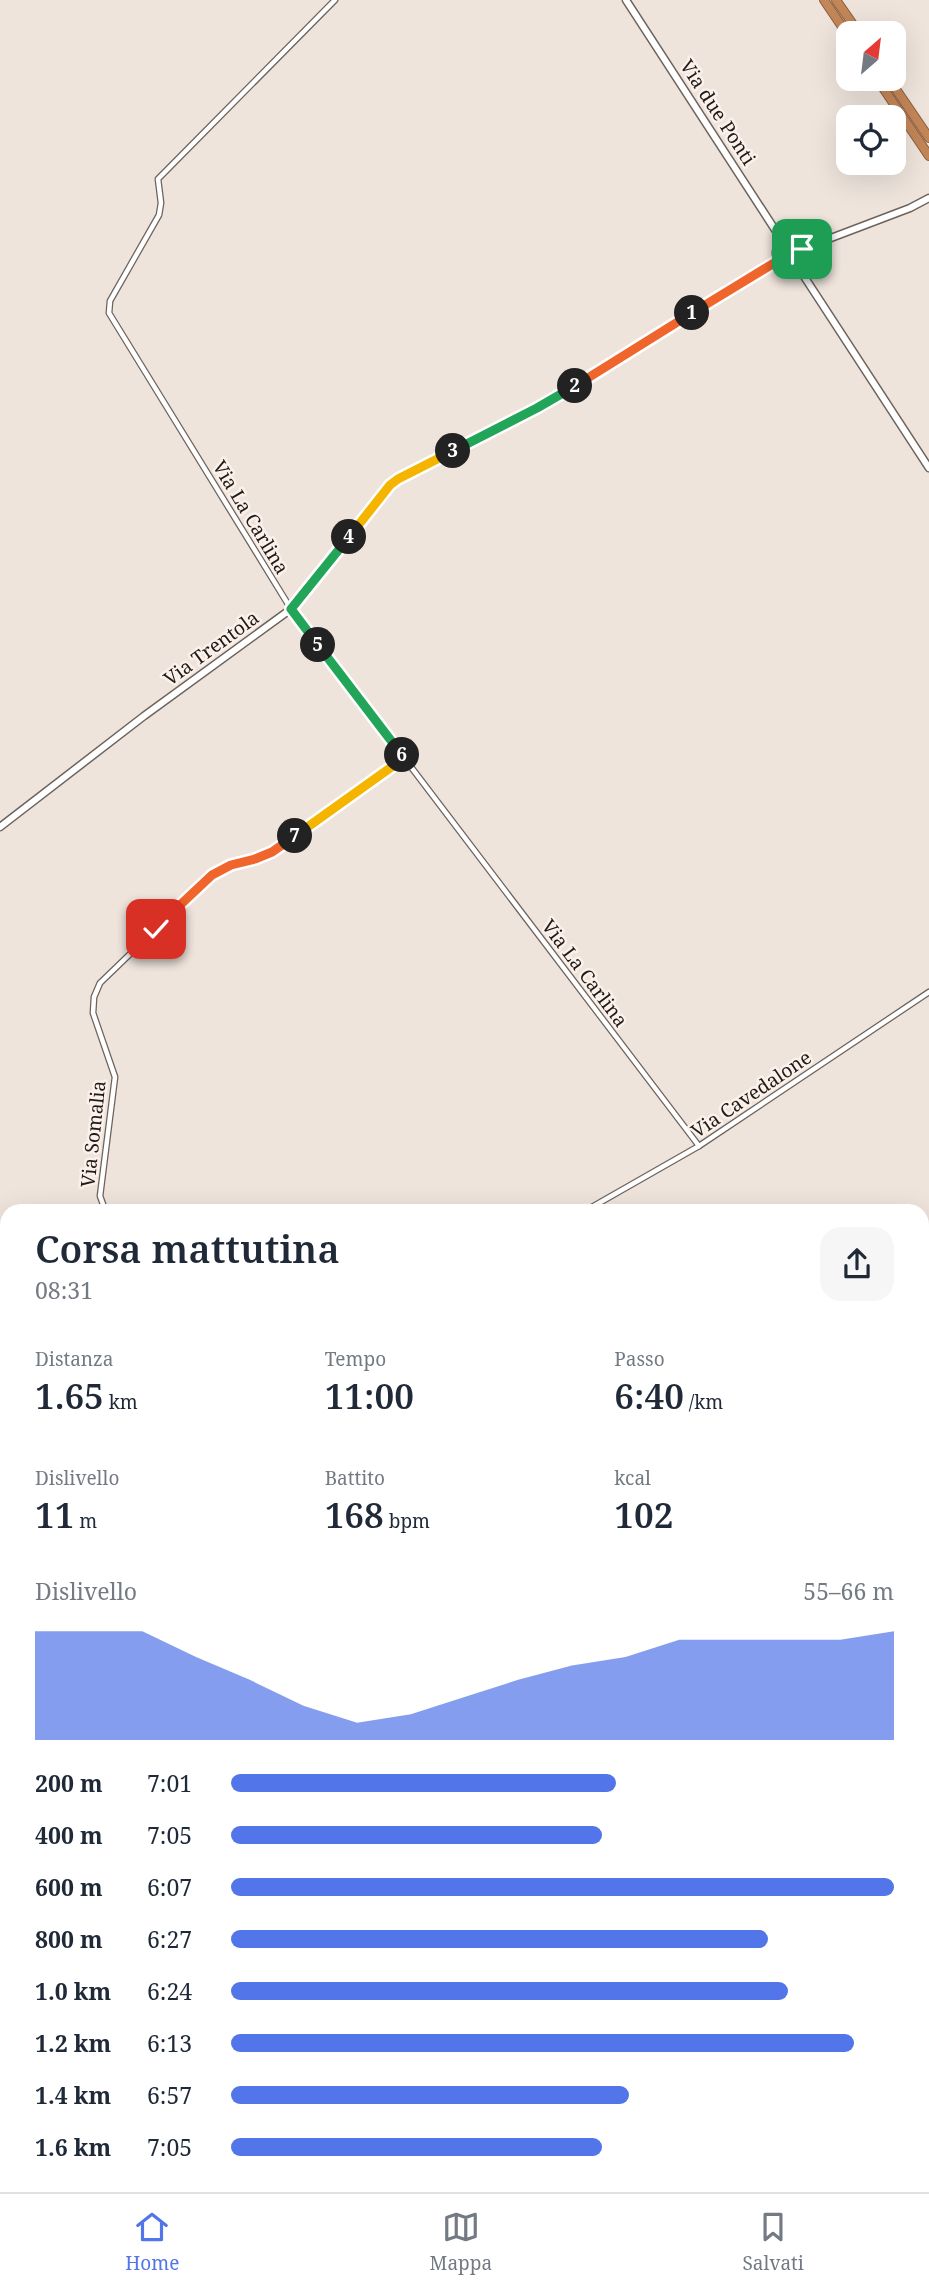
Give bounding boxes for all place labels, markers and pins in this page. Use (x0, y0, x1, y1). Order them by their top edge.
pin (772, 219, 832, 279)
pin: 1 (674, 296, 710, 330)
pin: 2 (558, 368, 592, 404)
pin: 3 (435, 434, 470, 468)
pin: 4 (332, 520, 366, 554)
pin: 5 (300, 628, 336, 662)
pin: 6 (384, 738, 420, 772)
pin: 7 (278, 818, 312, 854)
pin (126, 899, 186, 959)

